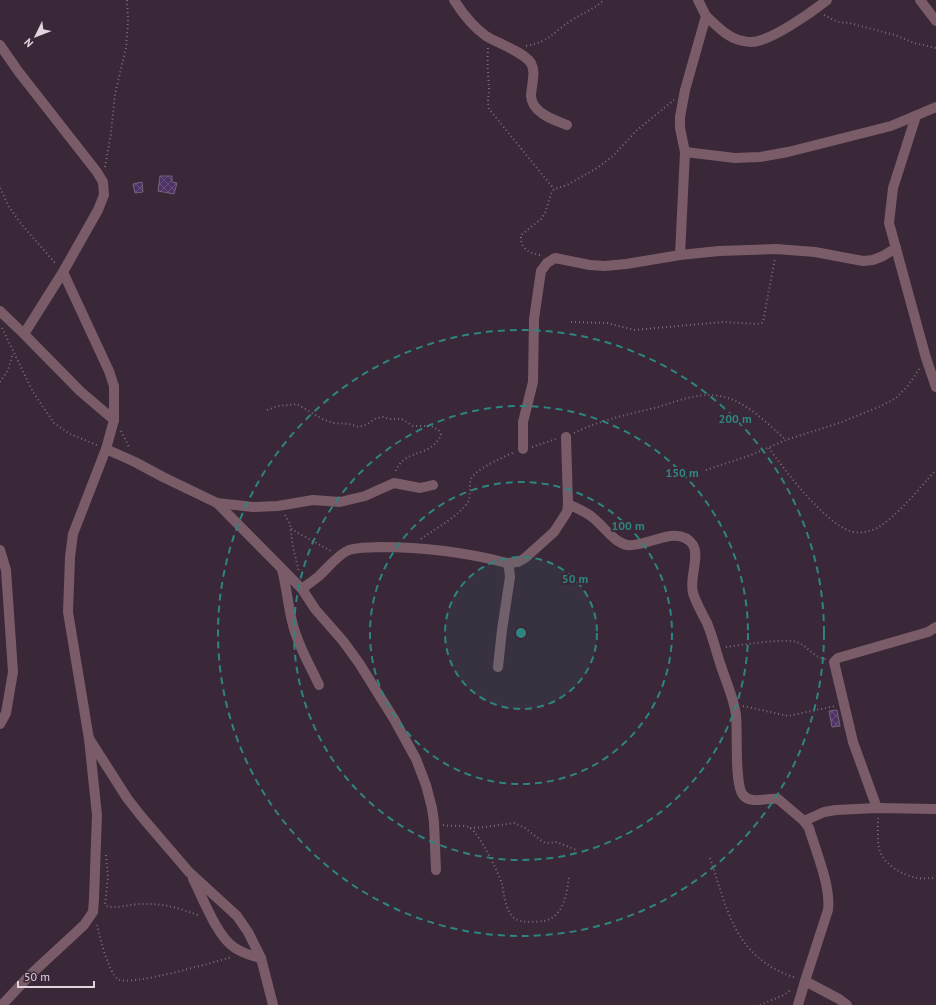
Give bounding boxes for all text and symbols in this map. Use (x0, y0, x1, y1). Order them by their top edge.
north arrow (16, 16, 56, 56)
text: N (21, 35, 36, 50)
text: 200 m (718, 411, 752, 426)
text: 150 m (665, 465, 699, 480)
text: 100 m (611, 518, 645, 533)
text: 50 m (562, 571, 588, 586)
centre of rings (514, 626, 528, 640)
scale bar (18, 963, 94, 989)
text: 50 m (24, 969, 50, 984)

